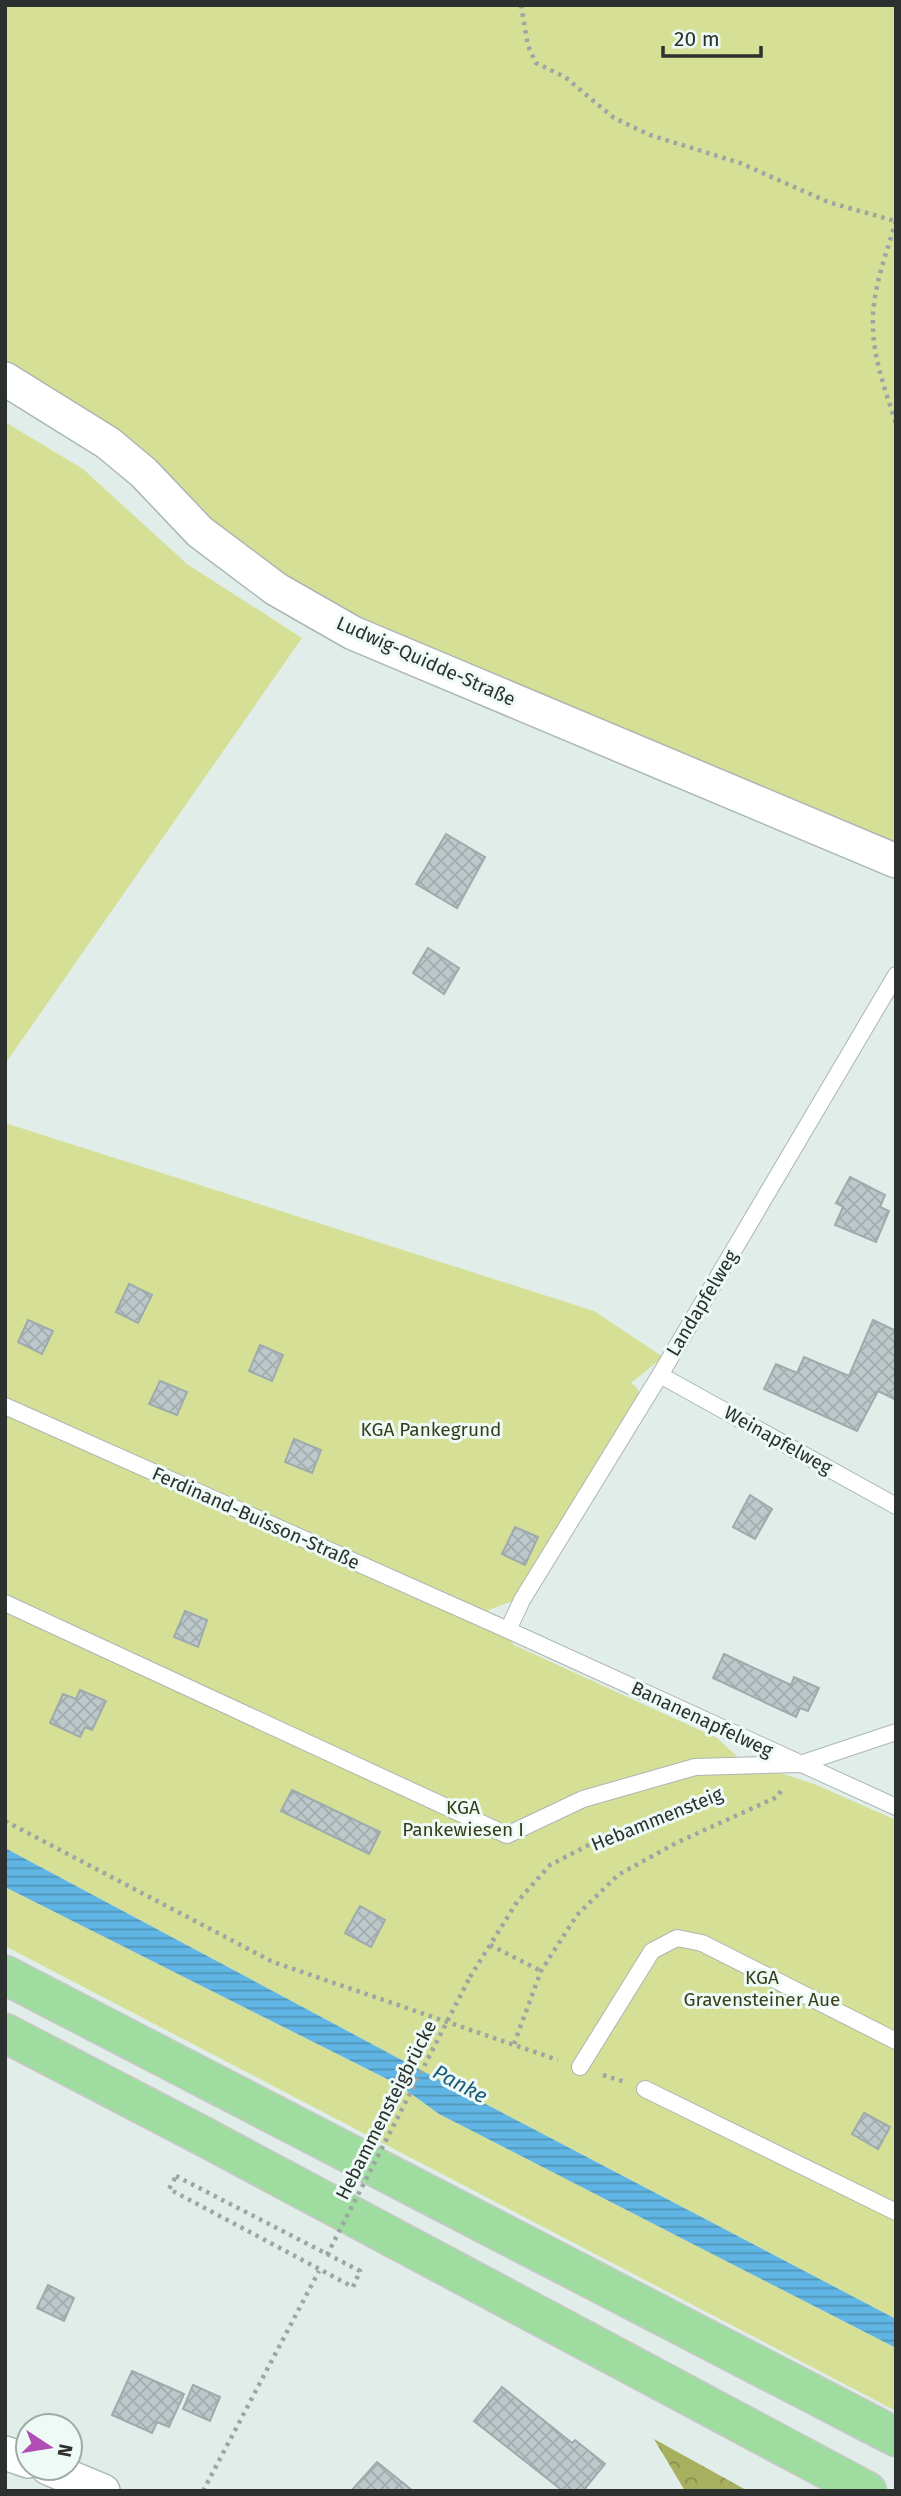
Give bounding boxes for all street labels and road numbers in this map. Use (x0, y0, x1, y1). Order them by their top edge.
street label: Ludwig-Quidde-Straße (333, 611, 519, 711)
street label: Landapfelweg (661, 1246, 743, 1360)
street label: Weinapfelweg (720, 1401, 836, 1479)
street label: Ferdinand-Buisson-Straße (149, 1462, 363, 1574)
street label: Bananenapfelweg (628, 1676, 777, 1762)
street label: Hebammensteig (588, 1782, 726, 1856)
street label: Hebammensteigbrücke (331, 2016, 441, 2204)

